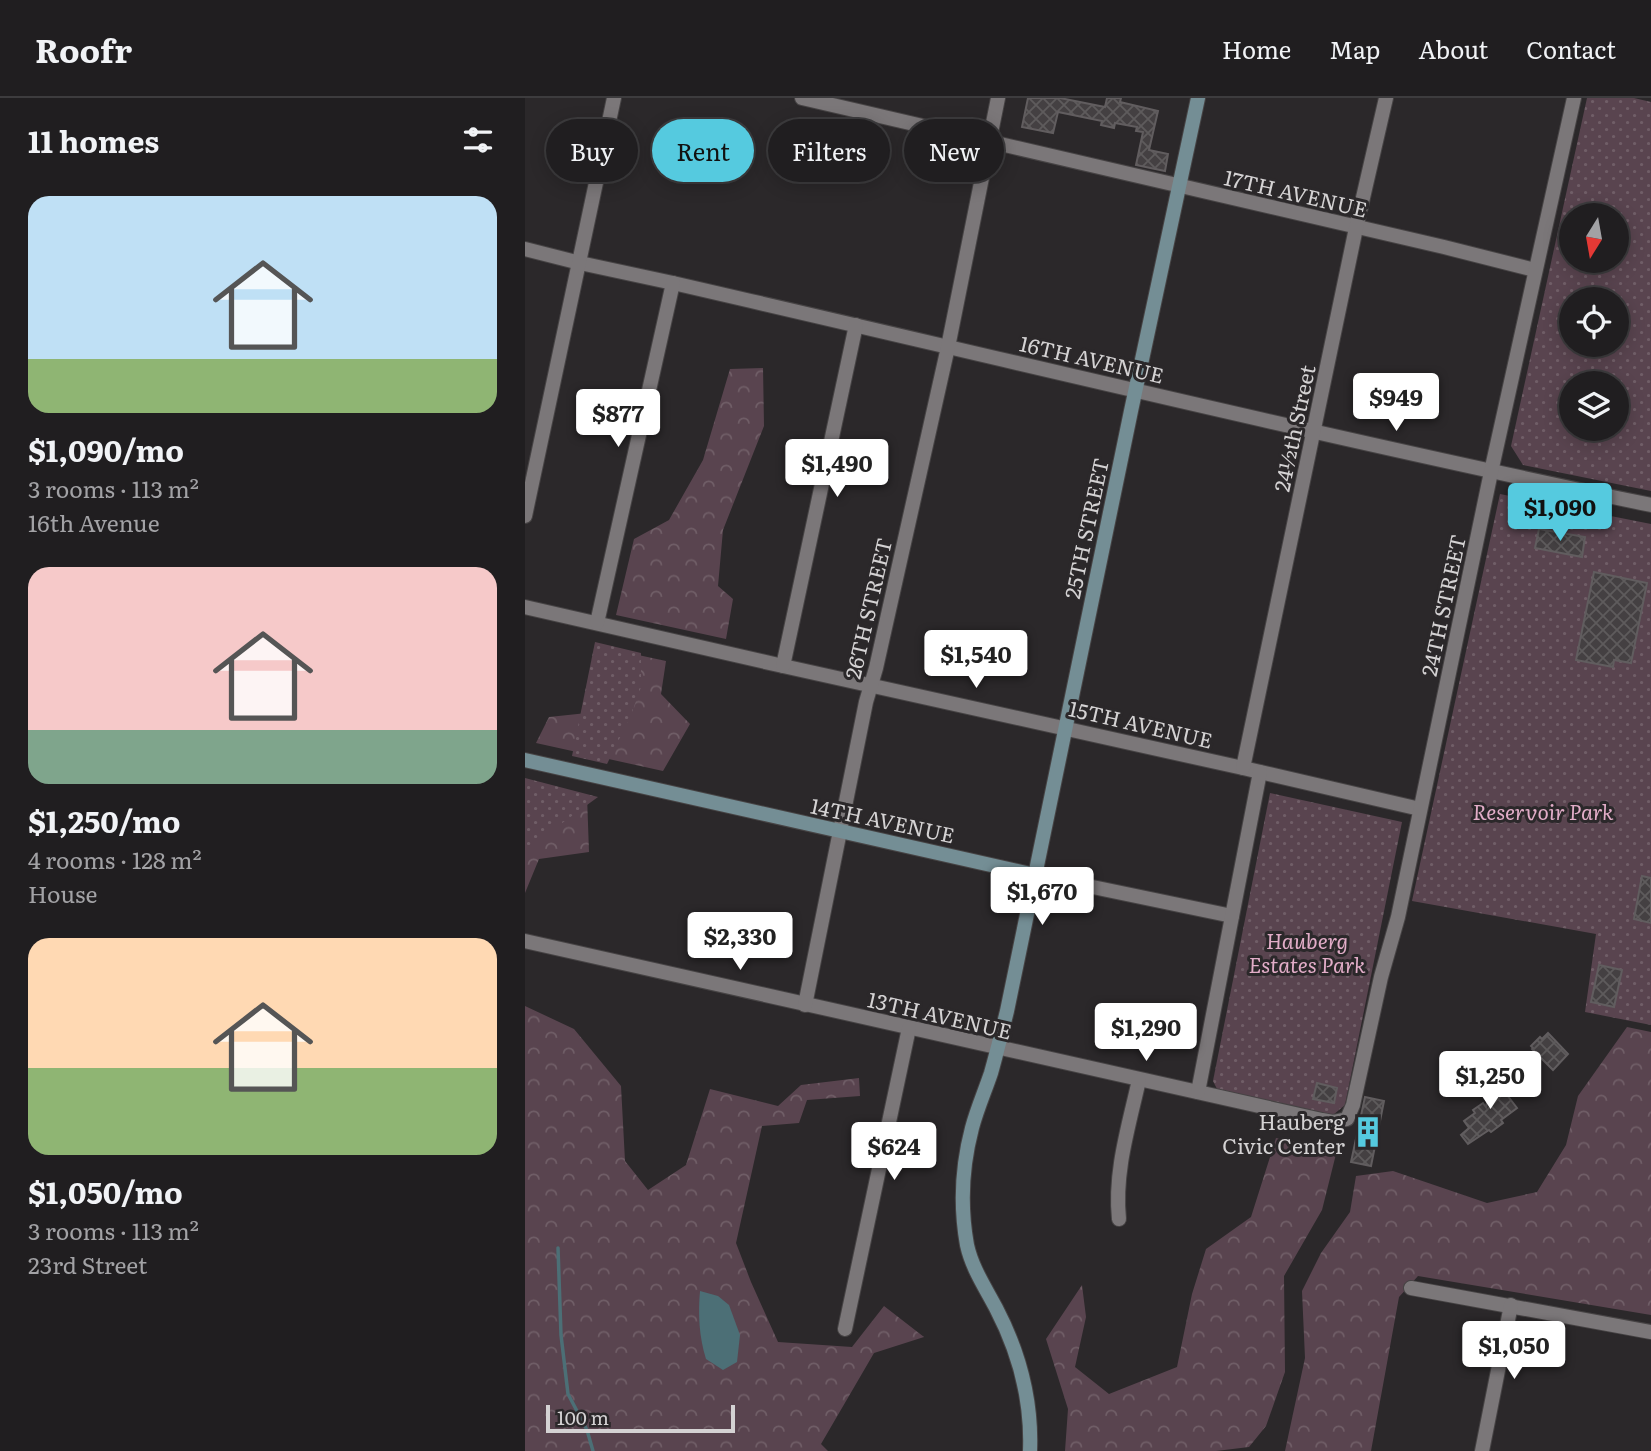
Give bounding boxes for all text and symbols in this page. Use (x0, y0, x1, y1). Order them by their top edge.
text: Roofr (35, 24, 132, 73)
text: Home (1222, 31, 1291, 66)
text: Map (1329, 31, 1380, 66)
text: About (1418, 31, 1488, 66)
text: Contact (1526, 31, 1616, 66)
text: 11 homes (28, 118, 159, 162)
chip: Buy (546, 119, 638, 182)
chip: Rent (652, 119, 754, 182)
chip: Filters (768, 119, 890, 182)
chip: New (904, 119, 1004, 182)
icon: filters (459, 121, 497, 159)
street label: 17TH AVENUE (1221, 160, 1371, 224)
north arrow (1559, 203, 1629, 273)
map controls (1559, 203, 1629, 441)
icon: home (200, 242, 326, 368)
button: locate (1559, 287, 1629, 357)
street label: 16TH AVENUE (1017, 326, 1167, 390)
street label: 24½th Street (1264, 361, 1322, 494)
button: layers (1559, 371, 1629, 441)
pin: $949 (1355, 374, 1437, 433)
text: $949 (1369, 379, 1423, 413)
pin: $877 (577, 390, 659, 449)
text: $877 (592, 395, 644, 429)
text: $1,090/mo (28, 427, 184, 471)
pin: $1,490 (780, 440, 894, 499)
text: $1,490 (801, 445, 873, 479)
street label: 25TH STREET (1055, 455, 1115, 601)
text: 3 rooms · 113 m² (28, 471, 199, 505)
pin: $1,090 (1503, 484, 1617, 543)
text: $1,090 (1524, 489, 1596, 523)
text: 16th Avenue (28, 505, 160, 539)
street label: 24TH STREET (1412, 531, 1472, 679)
street label: 26TH STREET (836, 534, 898, 682)
icon: home (200, 613, 326, 739)
pin: $1,540 (919, 630, 1033, 690)
text: $1,540 (940, 636, 1012, 670)
street label: 15TH AVENUE (1066, 691, 1216, 755)
street label: 14TH AVENUE (808, 789, 958, 849)
park label: Reservoir Park (1473, 795, 1614, 826)
text: $1,250/mo (28, 798, 181, 842)
text: 4 rooms · 128 m² (28, 842, 202, 876)
pin: $1,670 (985, 868, 1099, 927)
text: $1,670 (1007, 873, 1077, 907)
text: House (28, 876, 97, 910)
pin: $2,330 (683, 912, 797, 972)
text: $2,330 (704, 918, 776, 952)
park label: Hauberg Estates Park (1249, 924, 1366, 979)
street label: 13TH AVENUE (865, 982, 1015, 1046)
icon: home (200, 984, 326, 1110)
pin: $1,290 (1089, 1004, 1203, 1063)
text: $1,290 (1111, 1009, 1181, 1043)
pin: $1,250 (1433, 1052, 1547, 1111)
text: $1,250 (1455, 1057, 1525, 1091)
place label: Hauberg Civic Center (1222, 1105, 1345, 1160)
building icon: Hauberg Civic Center (1351, 1115, 1385, 1149)
pin: $624 (853, 1122, 935, 1182)
text: $624 (867, 1128, 921, 1162)
text: $1,050/mo (28, 1169, 183, 1213)
text: 3 rooms · 113 m² (28, 1213, 199, 1247)
text: 23rd Street (28, 1247, 147, 1281)
pin: $1,050 (1457, 1322, 1571, 1381)
text: $1,050 (1478, 1327, 1550, 1361)
scale bar (546, 1402, 735, 1434)
text: 100 m (557, 1403, 609, 1431)

